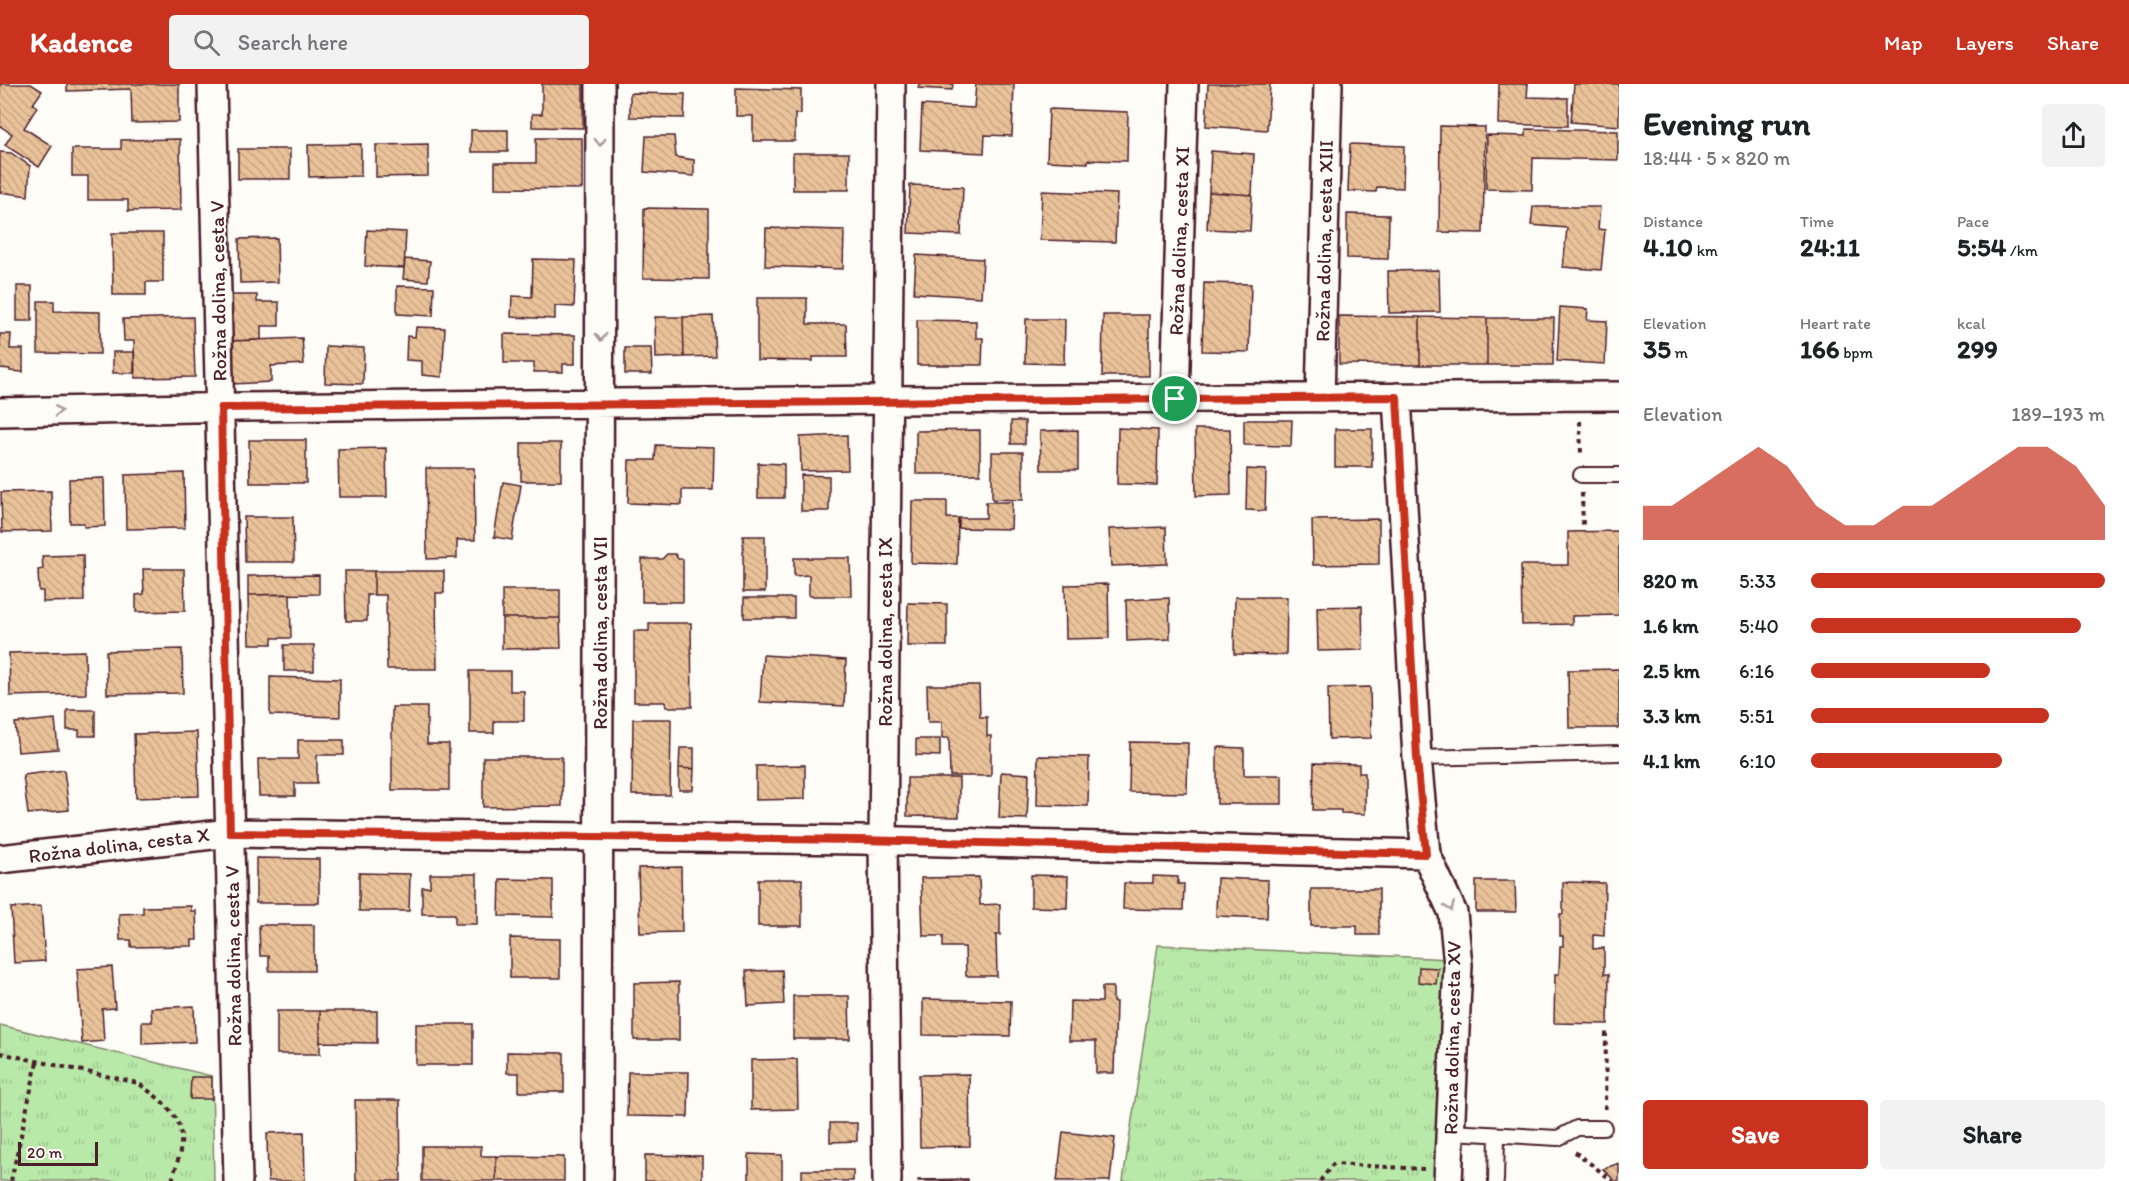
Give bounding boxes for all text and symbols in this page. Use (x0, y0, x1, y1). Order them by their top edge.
search box (169, 15, 589, 69)
text: Kadence (30, 25, 133, 59)
icon: search (190, 26, 223, 59)
text: Search here (238, 29, 348, 56)
text: Map (1884, 30, 1923, 55)
text: Layers (1956, 30, 2014, 55)
text: Share (2047, 30, 2099, 55)
text: Evening run (1643, 104, 1810, 143)
button: share (2042, 104, 2105, 167)
one-way arrow (594, 138, 606, 147)
street label: Rožna dolina, cesta XIII (1310, 140, 1338, 342)
street label: Rožna dolina, cesta XI (1164, 146, 1194, 336)
text: 18:44 · 5 × 820 m (1643, 146, 1790, 170)
street label: Rožna dolina, cesta V (204, 200, 232, 382)
text: Distance (1643, 212, 1703, 231)
text: Time (1800, 212, 1834, 231)
text: Pace (1957, 212, 1989, 231)
text: 4.10 (1643, 231, 1693, 263)
text: 24:11 (1800, 231, 1860, 263)
text: 5:54 (1957, 231, 2006, 263)
text: km (1693, 241, 1718, 260)
text: /km (2006, 241, 2038, 260)
text: Elevation (1643, 314, 1707, 333)
text: Heart rate (1800, 314, 1871, 333)
text: kcal (1957, 314, 1985, 333)
one-way arrow (595, 333, 607, 342)
text: 35 (1643, 333, 1671, 365)
text: 166 (1800, 333, 1840, 365)
text: 299 (1957, 333, 1998, 365)
text: m (1671, 343, 1688, 362)
text: bpm (1840, 343, 1873, 362)
pin (1149, 373, 1200, 424)
icon: arrive (1158, 382, 1191, 415)
text: Elevation (1643, 402, 1722, 426)
text: 189–193 m (2011, 402, 2105, 426)
one-way arrow (54, 405, 63, 417)
street label: Rožna dolina, cesta VII (588, 536, 612, 730)
street label: Rožna dolina, cesta IX (873, 537, 897, 727)
text: 820 m (1643, 569, 1698, 593)
text: 5:33 (1739, 569, 1776, 593)
text: 1.6 km (1643, 614, 1699, 638)
text: 5:40 (1739, 614, 1779, 638)
text: 2.5 km (1643, 659, 1700, 683)
text: 6:16 (1739, 659, 1774, 683)
text: 3.3 km (1643, 704, 1701, 728)
text: 5:51 (1739, 704, 1774, 728)
text: 4.1 km (1643, 749, 1700, 773)
text: 6:10 (1739, 749, 1776, 773)
street label: Rožna dolina, cesta X (27, 822, 211, 868)
street label: Rožna dolina, cesta V (219, 865, 247, 1047)
one-way arrow (1443, 901, 1455, 912)
street label: Rožna dolina, cesta XV (1438, 941, 1466, 1135)
button: Save (1643, 1100, 1868, 1169)
button: Share (1880, 1100, 2105, 1169)
scale bar (18, 1139, 98, 1166)
text: 20 m (27, 1143, 62, 1162)

